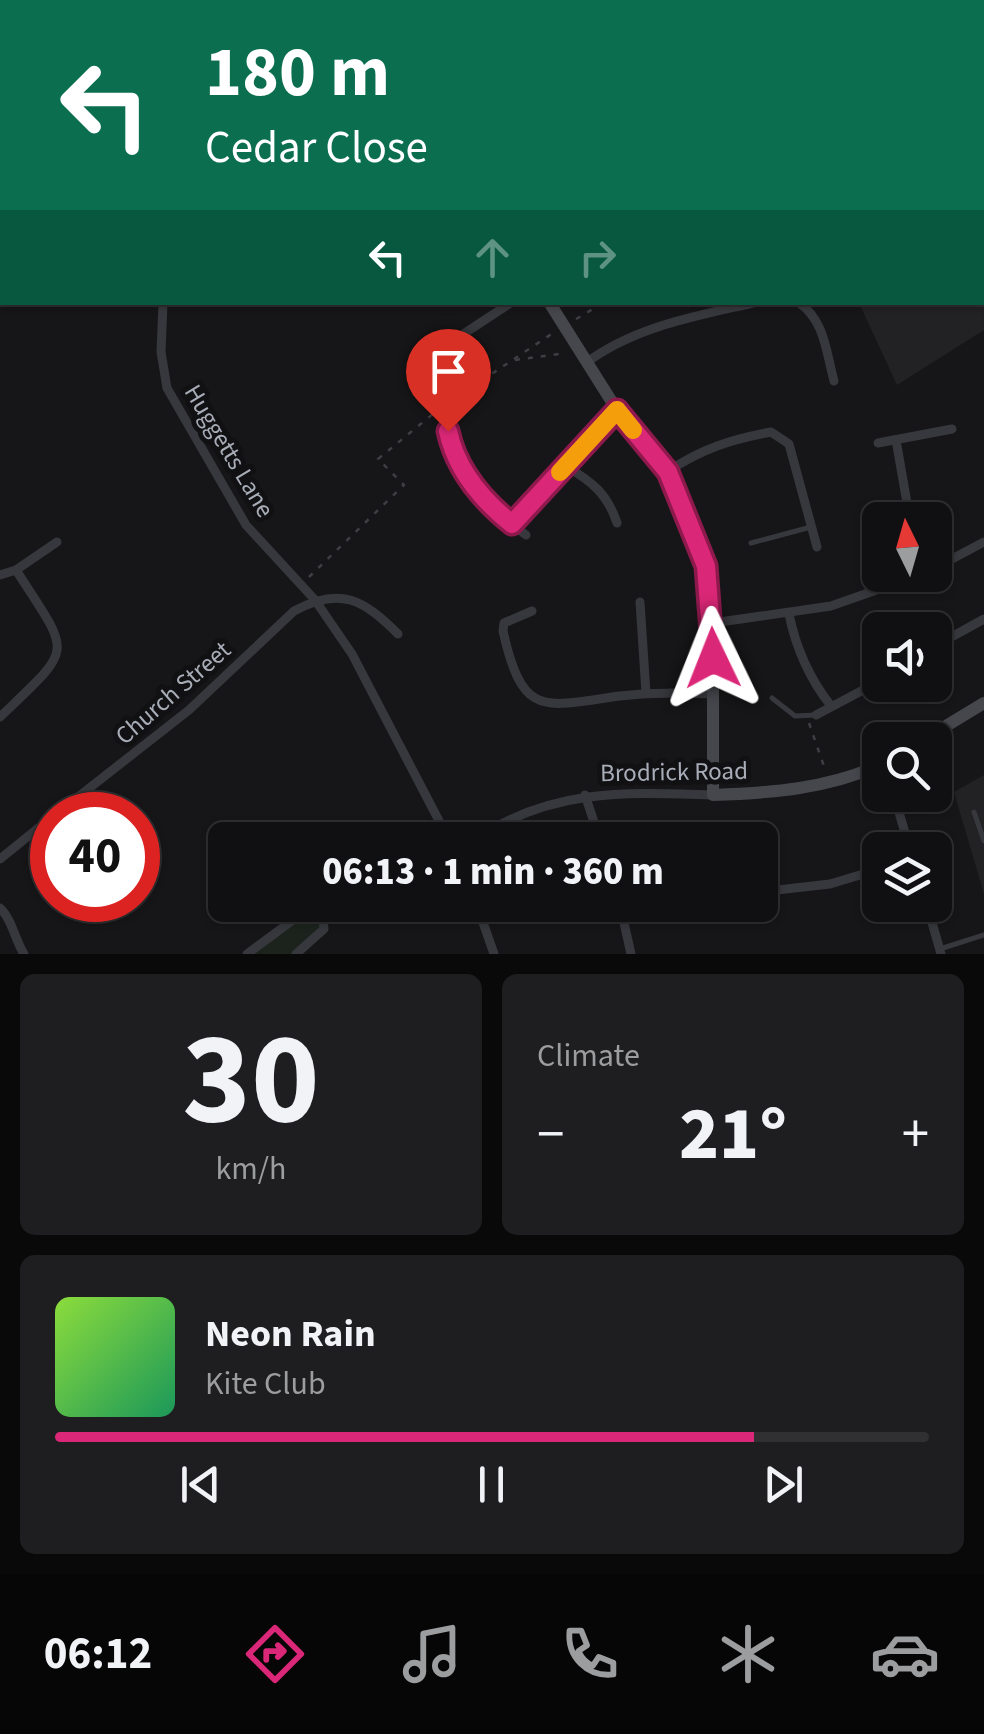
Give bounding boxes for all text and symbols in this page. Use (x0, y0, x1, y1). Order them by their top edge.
text: 180 m (205, 23, 390, 123)
icon: left (40, 40, 170, 170)
text: Cedar Close (205, 116, 428, 180)
icon: left (360, 230, 415, 285)
icon: ahead (465, 230, 520, 285)
icon: right (570, 230, 625, 285)
pin (406, 329, 491, 432)
icon: arrive (421, 344, 476, 399)
street label: Huggetts Lane (175, 378, 283, 524)
north arrow (862, 502, 952, 592)
map controls (862, 502, 952, 922)
position arrow (661, 606, 765, 710)
button: sound (862, 612, 952, 702)
street label: Church Street (107, 632, 239, 753)
button: search (862, 722, 952, 812)
street label: Brodrick Road (600, 753, 748, 791)
speed limit sign: 40 (30, 792, 160, 922)
button: layers (862, 832, 952, 922)
text: 06:13 · 1 min · 360 m (322, 845, 664, 899)
text: 30 (182, 988, 320, 1173)
text: Climate (537, 1033, 640, 1079)
text: 21° (679, 1081, 787, 1188)
text: − (537, 1096, 564, 1174)
text: + (902, 1096, 929, 1174)
text: km/h (216, 1146, 286, 1192)
text: Neon Rain (205, 1307, 376, 1361)
text: Kite Club (205, 1361, 326, 1407)
icon: previous (173, 1457, 228, 1512)
icon: pause (464, 1457, 519, 1512)
icon: next (756, 1457, 811, 1512)
icon: directions (240, 1619, 310, 1689)
icon: music (397, 1619, 467, 1689)
icon: phone (555, 1619, 625, 1689)
icon: climate (713, 1619, 783, 1689)
icon: car (870, 1619, 940, 1689)
text: 06:12 (44, 1622, 152, 1686)

